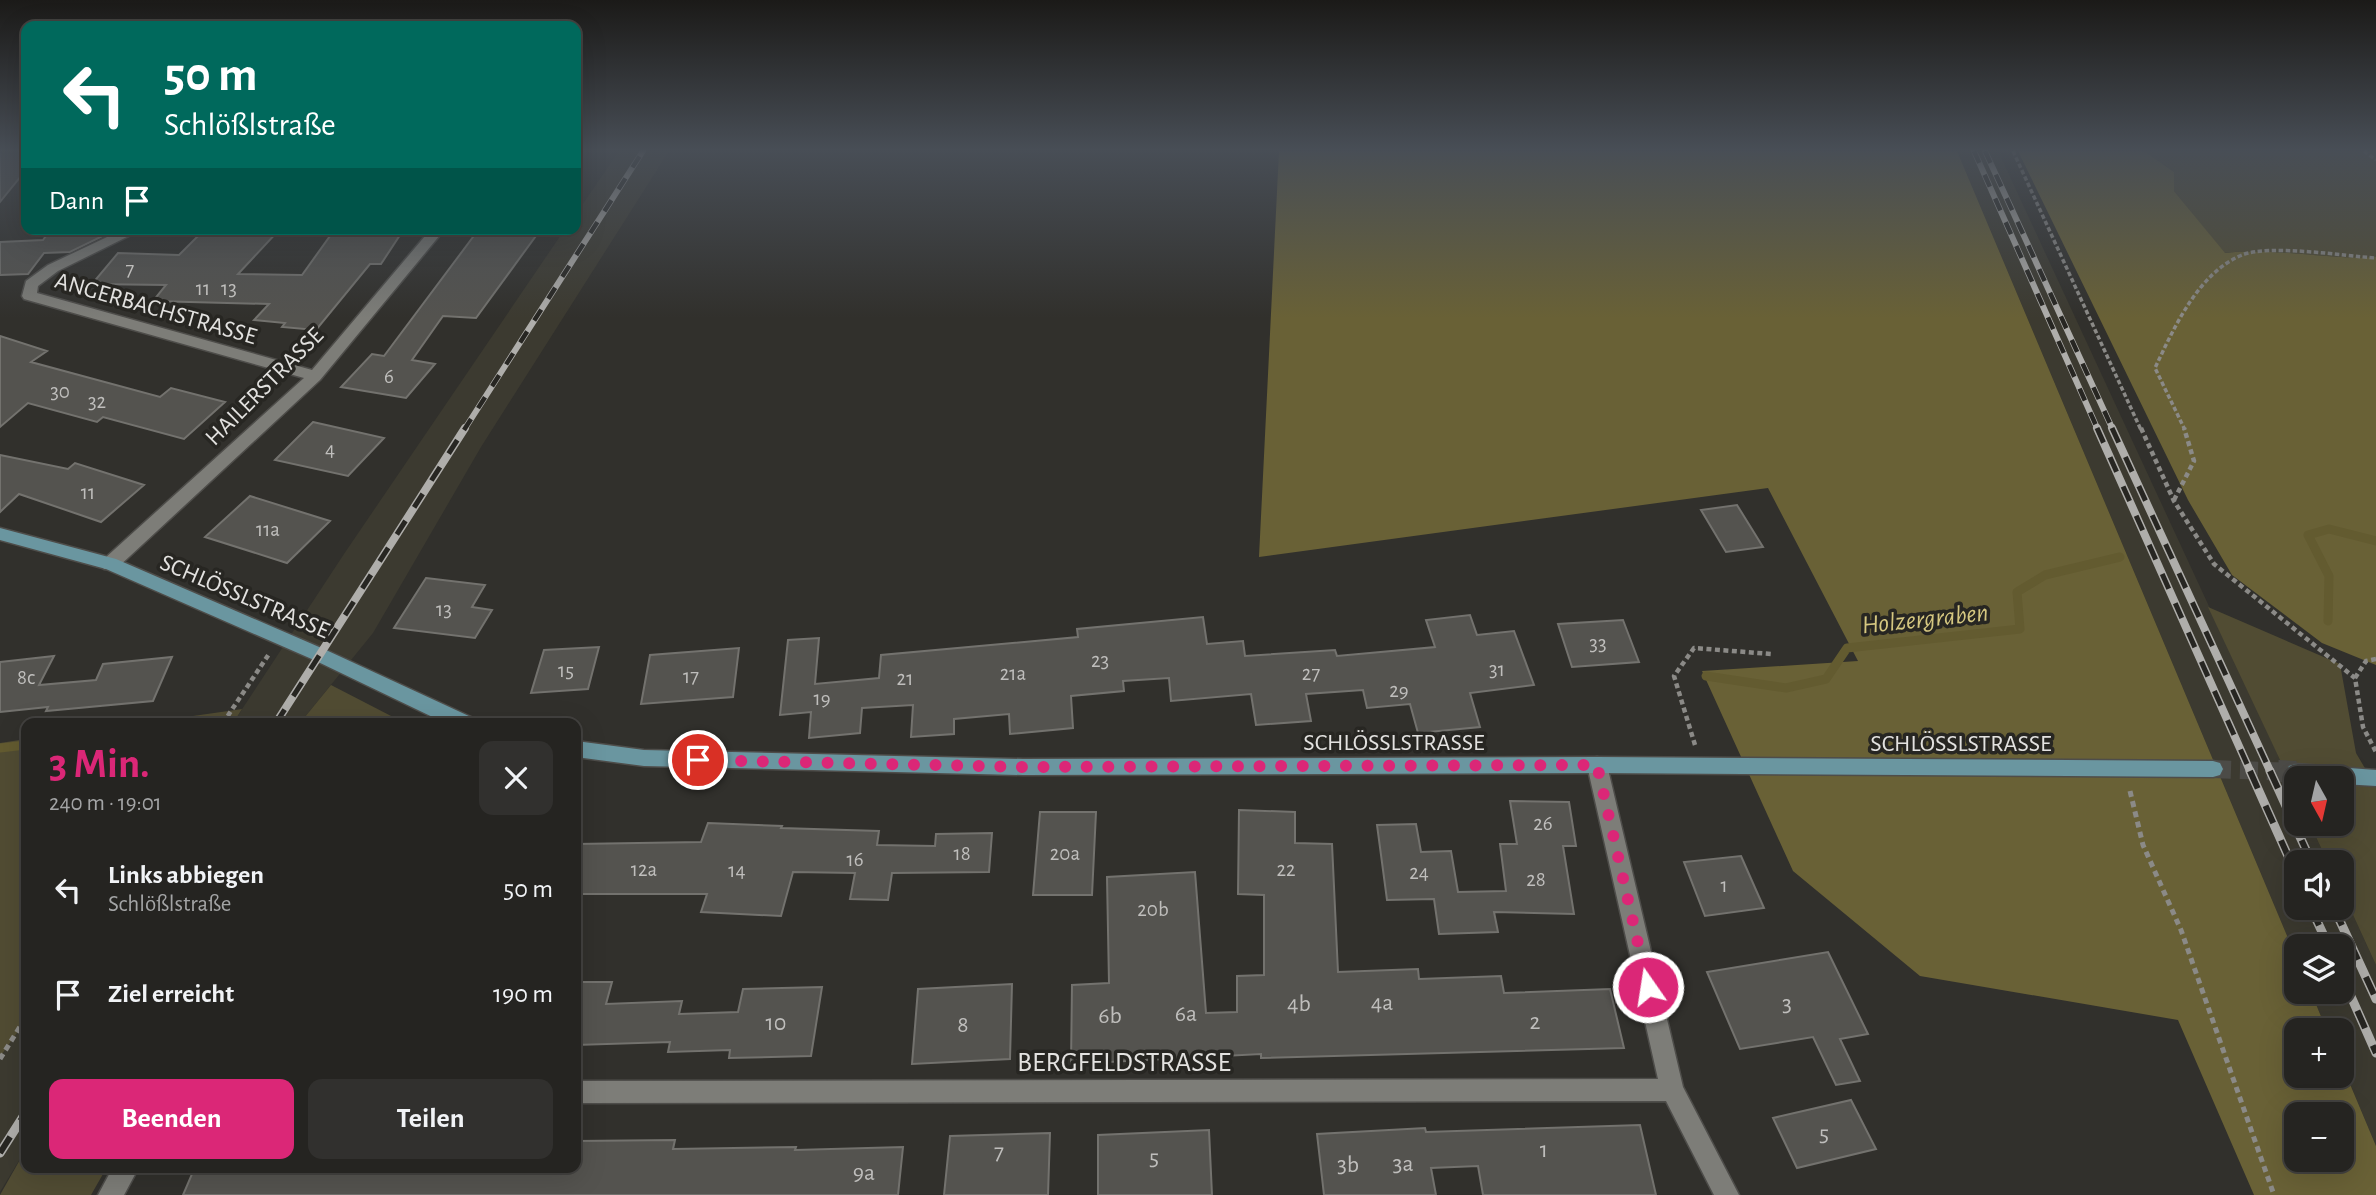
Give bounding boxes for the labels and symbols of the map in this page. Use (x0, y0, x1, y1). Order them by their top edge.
house number: 7 (126, 259, 135, 280)
street label: ANGERBACHSTRASSE (52, 269, 260, 349)
house number: 11 (196, 278, 210, 299)
house number: 13 (221, 278, 237, 299)
street label: HAILERSTRASSE (201, 323, 329, 450)
house number: 6 (384, 366, 394, 387)
house number: 30 (50, 381, 70, 402)
house number: 32 (88, 391, 106, 412)
house number: 4 (325, 439, 335, 460)
house number: 11 (81, 482, 95, 503)
house number: 11a (256, 519, 280, 540)
street label: SCHLÖSSLSTRASSE (156, 550, 334, 644)
house number: 13 (436, 599, 452, 620)
water label: Holzergraben (1861, 599, 1990, 639)
house number: 33 (1589, 633, 1607, 654)
house number: 23 (1091, 650, 1109, 671)
house number: 31 (1489, 659, 1505, 680)
house number: 15 (558, 660, 574, 681)
house number: 21a (1000, 663, 1027, 684)
house number: 27 (1302, 663, 1320, 684)
house number: 17 (683, 666, 699, 687)
house number: 8c (17, 667, 35, 688)
house number: 21 (897, 668, 913, 689)
house number: 29 (1389, 680, 1409, 701)
house number: 19 (813, 688, 831, 709)
pin (668, 730, 728, 790)
street label: SCHLÖSSLSTRASSE (1303, 730, 1485, 755)
street label: SCHLÖSSLSTRASSE (1870, 731, 2052, 756)
north arrow (2284, 766, 2354, 836)
house number: 26 (1533, 813, 1553, 834)
house number: 18 (953, 843, 971, 864)
house number: 20a (1050, 843, 1080, 864)
house number: 16 (846, 849, 864, 870)
house number: 12a (631, 859, 658, 880)
house number: 22 (1276, 859, 1296, 880)
house number: 14 (728, 860, 746, 881)
house number: 24 (1409, 862, 1429, 883)
house number: 28 (1526, 869, 1546, 890)
house number: 1 (1720, 875, 1728, 896)
house number: 20b (1137, 899, 1169, 920)
position arrow (1611, 950, 1685, 1024)
house number: 4a (1371, 991, 1393, 1015)
house number: 4b (1287, 992, 1311, 1016)
house number: 3 (1782, 992, 1792, 1016)
house number: 6a (1175, 1002, 1197, 1026)
house number: 6b (1098, 1004, 1122, 1028)
house number: 2 (1530, 1010, 1541, 1034)
house number: 10 (766, 1011, 786, 1035)
house number: 8 (957, 1013, 969, 1037)
street label: BERGFELDSTRASSE (1017, 1049, 1231, 1077)
house number: 5 (1819, 1122, 1829, 1146)
house number: 1 (1540, 1138, 1548, 1162)
house number: 7 (994, 1140, 1004, 1164)
house number: 5 (1149, 1146, 1159, 1170)
house number: 3a (1393, 1152, 1413, 1176)
house number: 3b (1337, 1153, 1359, 1177)
house number: 9a (853, 1161, 875, 1185)

